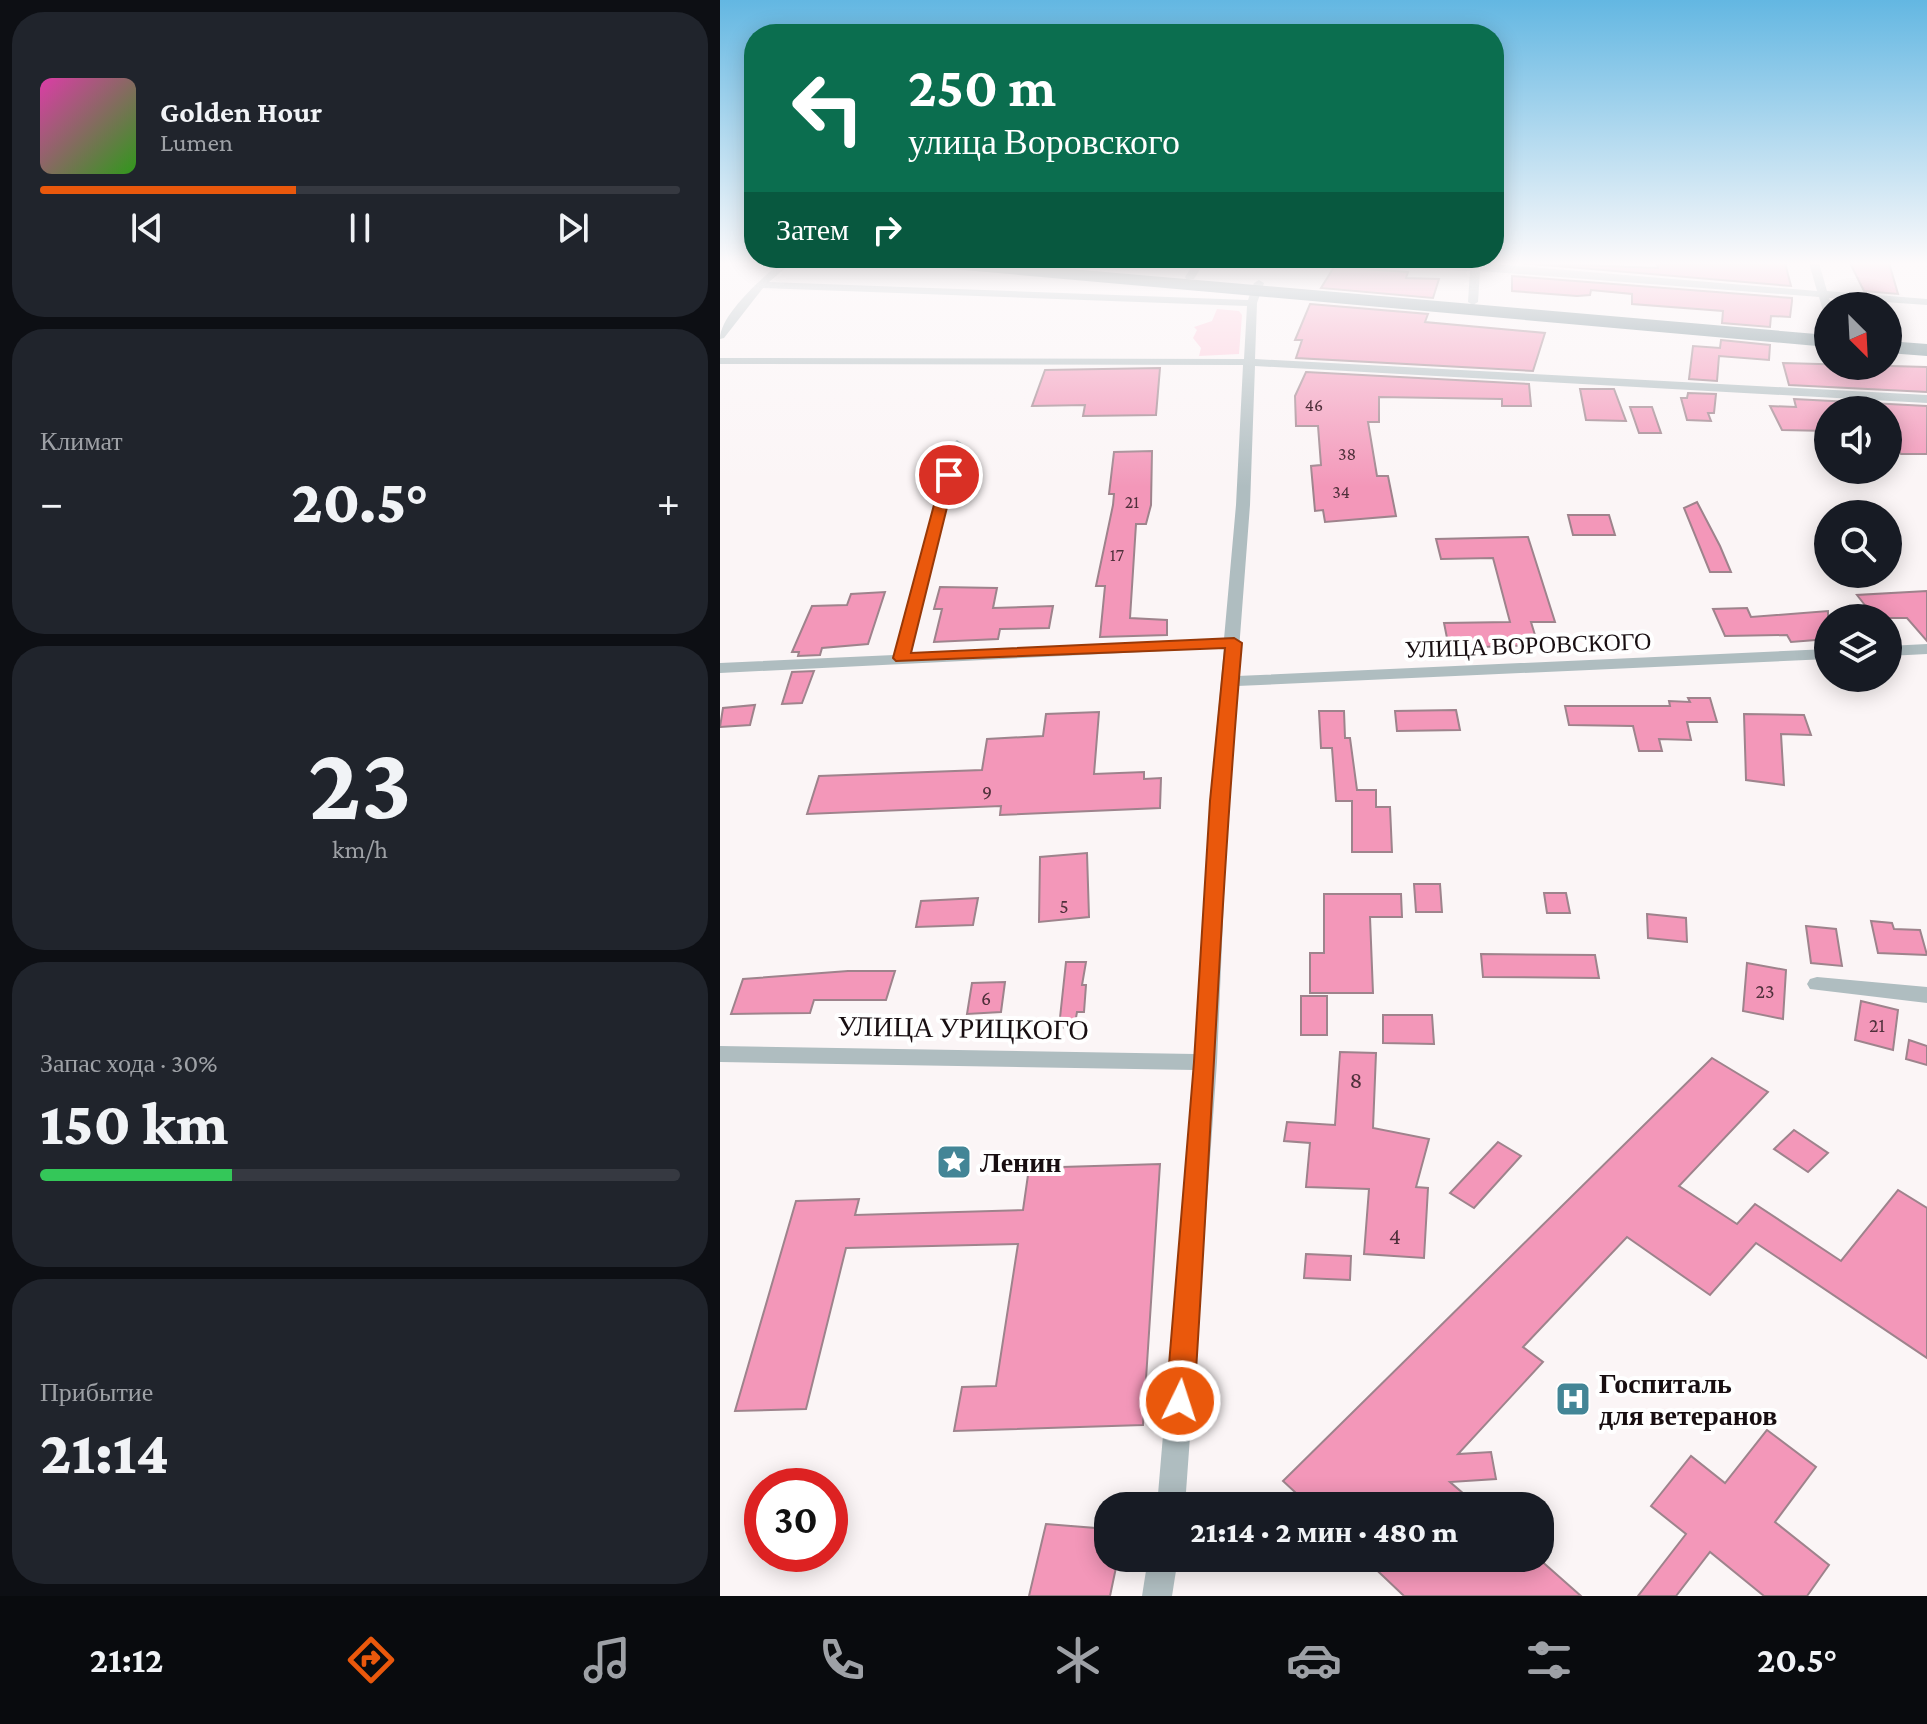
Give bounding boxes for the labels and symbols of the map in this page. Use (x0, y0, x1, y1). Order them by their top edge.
north arrow (1814, 292, 1902, 380)
house number: 46 (1305, 395, 1323, 415)
pin (915, 441, 983, 509)
house number: 38 (1338, 444, 1356, 464)
house number: 34 (1332, 482, 1350, 502)
house number: 21 (1125, 492, 1139, 512)
house number: 17 (1110, 545, 1124, 565)
street label: УЛИЦА ВОРОВСКОГО (1404, 627, 1652, 663)
house number: 9 (982, 781, 992, 803)
house number: 5 (1059, 895, 1069, 917)
house number: 23 (1755, 980, 1775, 1002)
house number: 6 (981, 987, 991, 1009)
street label: УЛИЦА УРИЦКОГО (837, 1010, 1089, 1046)
house number: 21 (1869, 1014, 1885, 1036)
house number: 8 (1350, 1066, 1362, 1093)
place icon: Ленин (935, 1143, 973, 1181)
place label: Ленин (980, 1147, 1062, 1178)
house number: 4 (1389, 1222, 1401, 1249)
position arrow (1138, 1359, 1222, 1443)
place label: Госпиталь для ветеранов (1599, 1368, 1777, 1431)
hospital icon: Госпиталь для ветеранов (1554, 1380, 1592, 1418)
speed limit sign: 30 (744, 1468, 848, 1572)

